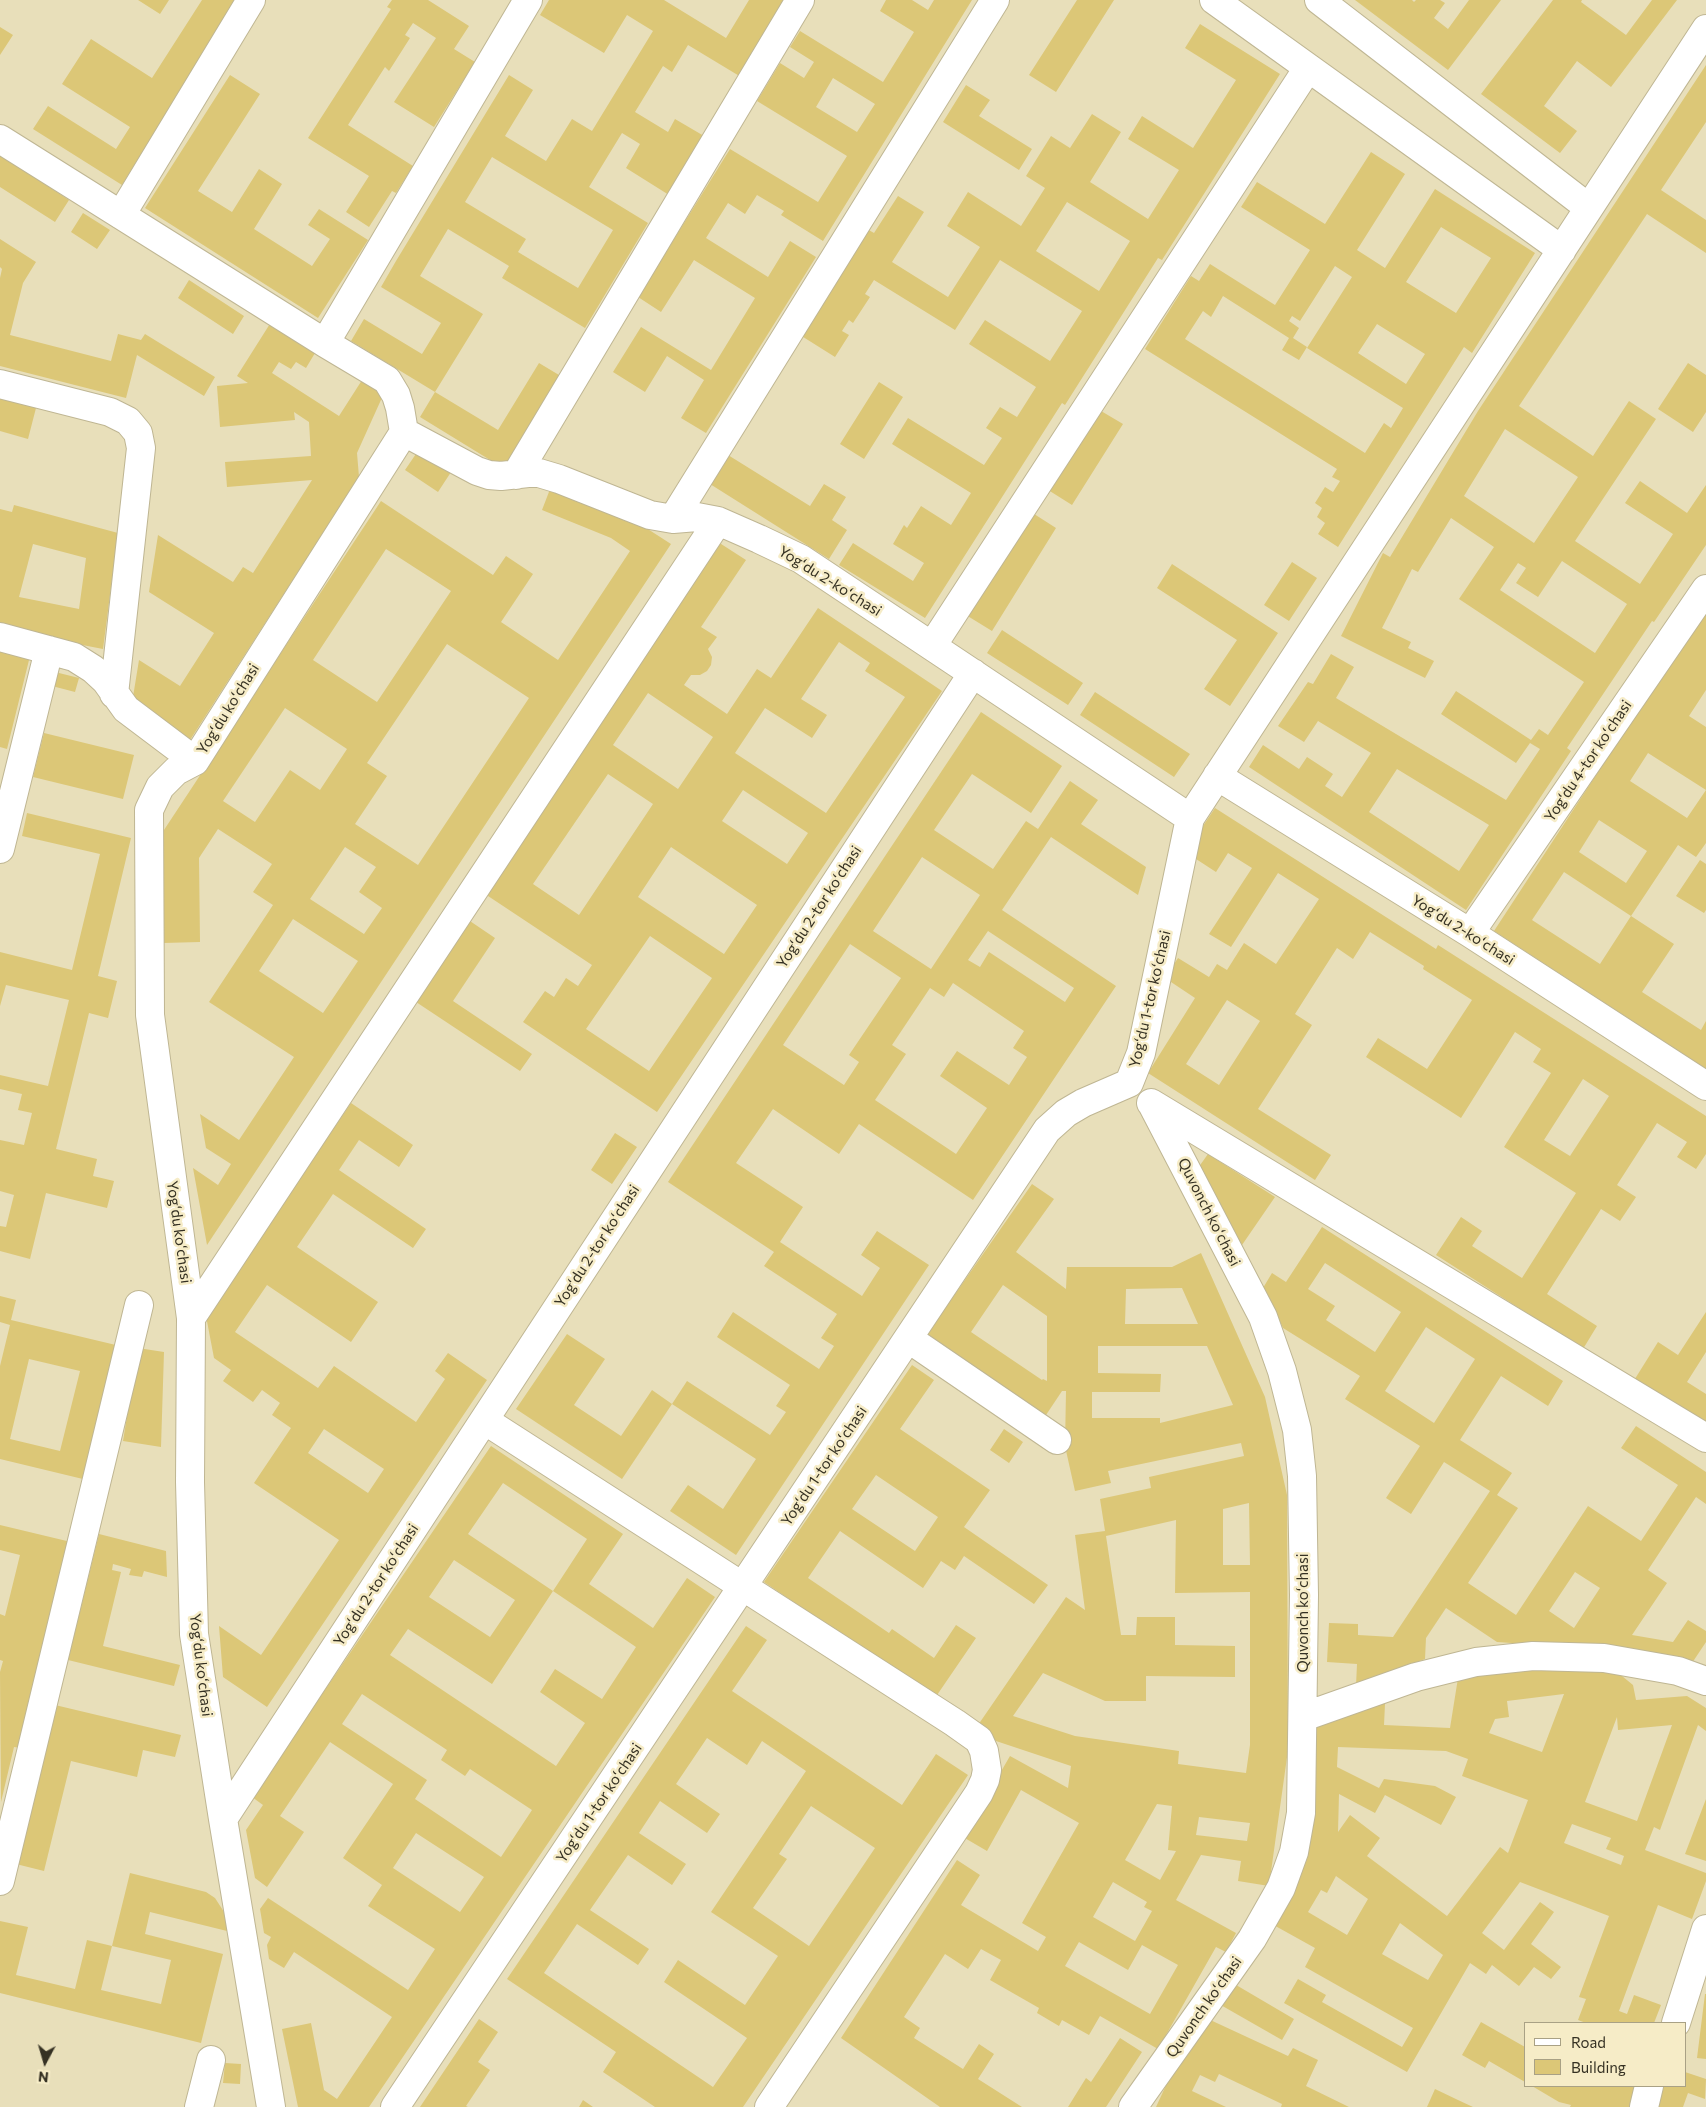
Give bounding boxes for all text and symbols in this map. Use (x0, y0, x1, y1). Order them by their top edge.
street label: Yogʻdu 2-koʻchasi (775, 542, 885, 620)
street label: Yogʻdu koʻchasi (193, 660, 263, 758)
street label: Yogʻdu 4-tor koʻchasi (1541, 697, 1635, 825)
street label: Yogʻdu 2-tor koʻchasi (773, 843, 865, 971)
street label: Yogʻdu 2-koʻchasi (1408, 891, 1518, 969)
street label: Yogʻdu 1-tor koʻchasi (1125, 929, 1175, 1069)
street label: Quvonch koʻchasi (1174, 1155, 1244, 1269)
street label: Yogʻdu koʻchasi (163, 1179, 195, 1285)
street label: Yogʻdu 2-tor koʻchasi (551, 1182, 643, 1310)
street label: Yogʻdu 1-tor koʻchasi (777, 1403, 871, 1529)
street label: Yogʻdu 2-tor koʻchasi (330, 1521, 422, 1649)
street label: Quvonch koʻchasi (1294, 1553, 1312, 1673)
street label: Yogʻdu koʻchasi (186, 1612, 216, 1718)
street label: Yogʻdu 1-tor koʻchasi (552, 1740, 646, 1866)
street label: Quvonch koʻchasi (1162, 1953, 1246, 2061)
legend (1524, 2022, 1686, 2087)
text: Road (1571, 2033, 1606, 2051)
north arrow (20, 2037, 70, 2087)
text: Building (1571, 2058, 1626, 2076)
text: N (37, 2068, 49, 2086)

